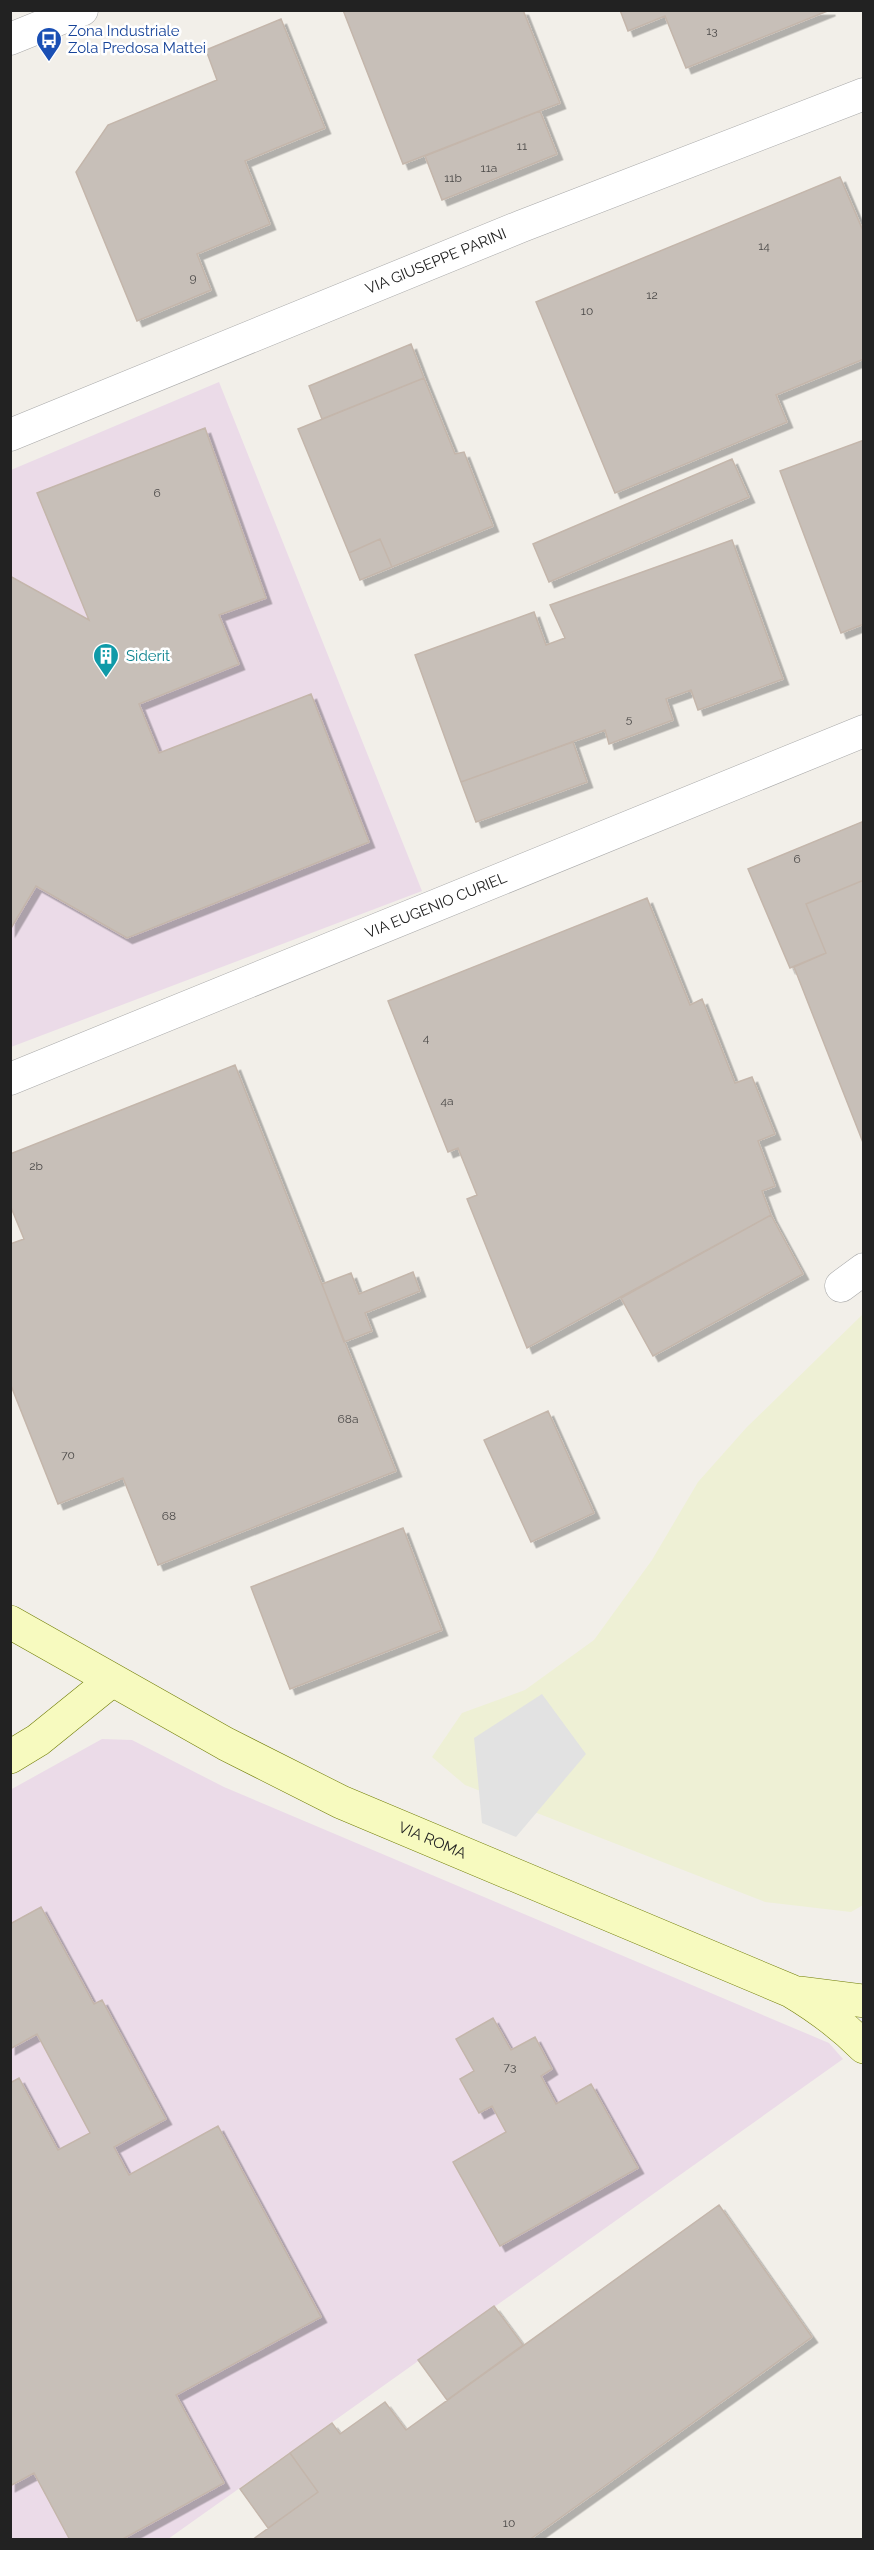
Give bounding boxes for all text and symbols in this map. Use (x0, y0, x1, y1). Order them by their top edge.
place label: Zona Industriale Zola Predosa Mattei (68, 22, 206, 57)
house number: 13 (706, 24, 718, 38)
bus stop icon: Zona Industriale Zola Predosa Mattei (34, 25, 64, 63)
house number: 11 (517, 139, 527, 153)
house number: 11a (481, 161, 497, 175)
house number: 11b (444, 171, 462, 185)
street label: VIA GIUSEPPE PARINI (363, 224, 509, 298)
house number: 14 (758, 239, 770, 253)
house number: 9 (189, 271, 197, 285)
house number: 12 (646, 288, 658, 302)
house number: 10 (581, 304, 593, 318)
house number: 6 (153, 486, 161, 500)
building icon: Siderit (91, 641, 121, 679)
place label: Siderit (126, 647, 170, 665)
house number: 5 (626, 712, 633, 726)
house number: 6 (793, 852, 801, 866)
street label: VIA EUGENIO CURIEL (363, 868, 510, 942)
house number: 4 (423, 1031, 430, 1045)
house number: 4a (440, 1094, 454, 1108)
house number: 2b (29, 1159, 43, 1173)
house number: 68a (338, 1412, 358, 1426)
house number: 70 (61, 1448, 75, 1462)
house number: 68 (162, 1509, 176, 1523)
street label: VIA ROMA (396, 1818, 469, 1863)
house number: 73 (504, 2060, 516, 2074)
house number: 10 (503, 2516, 515, 2530)

